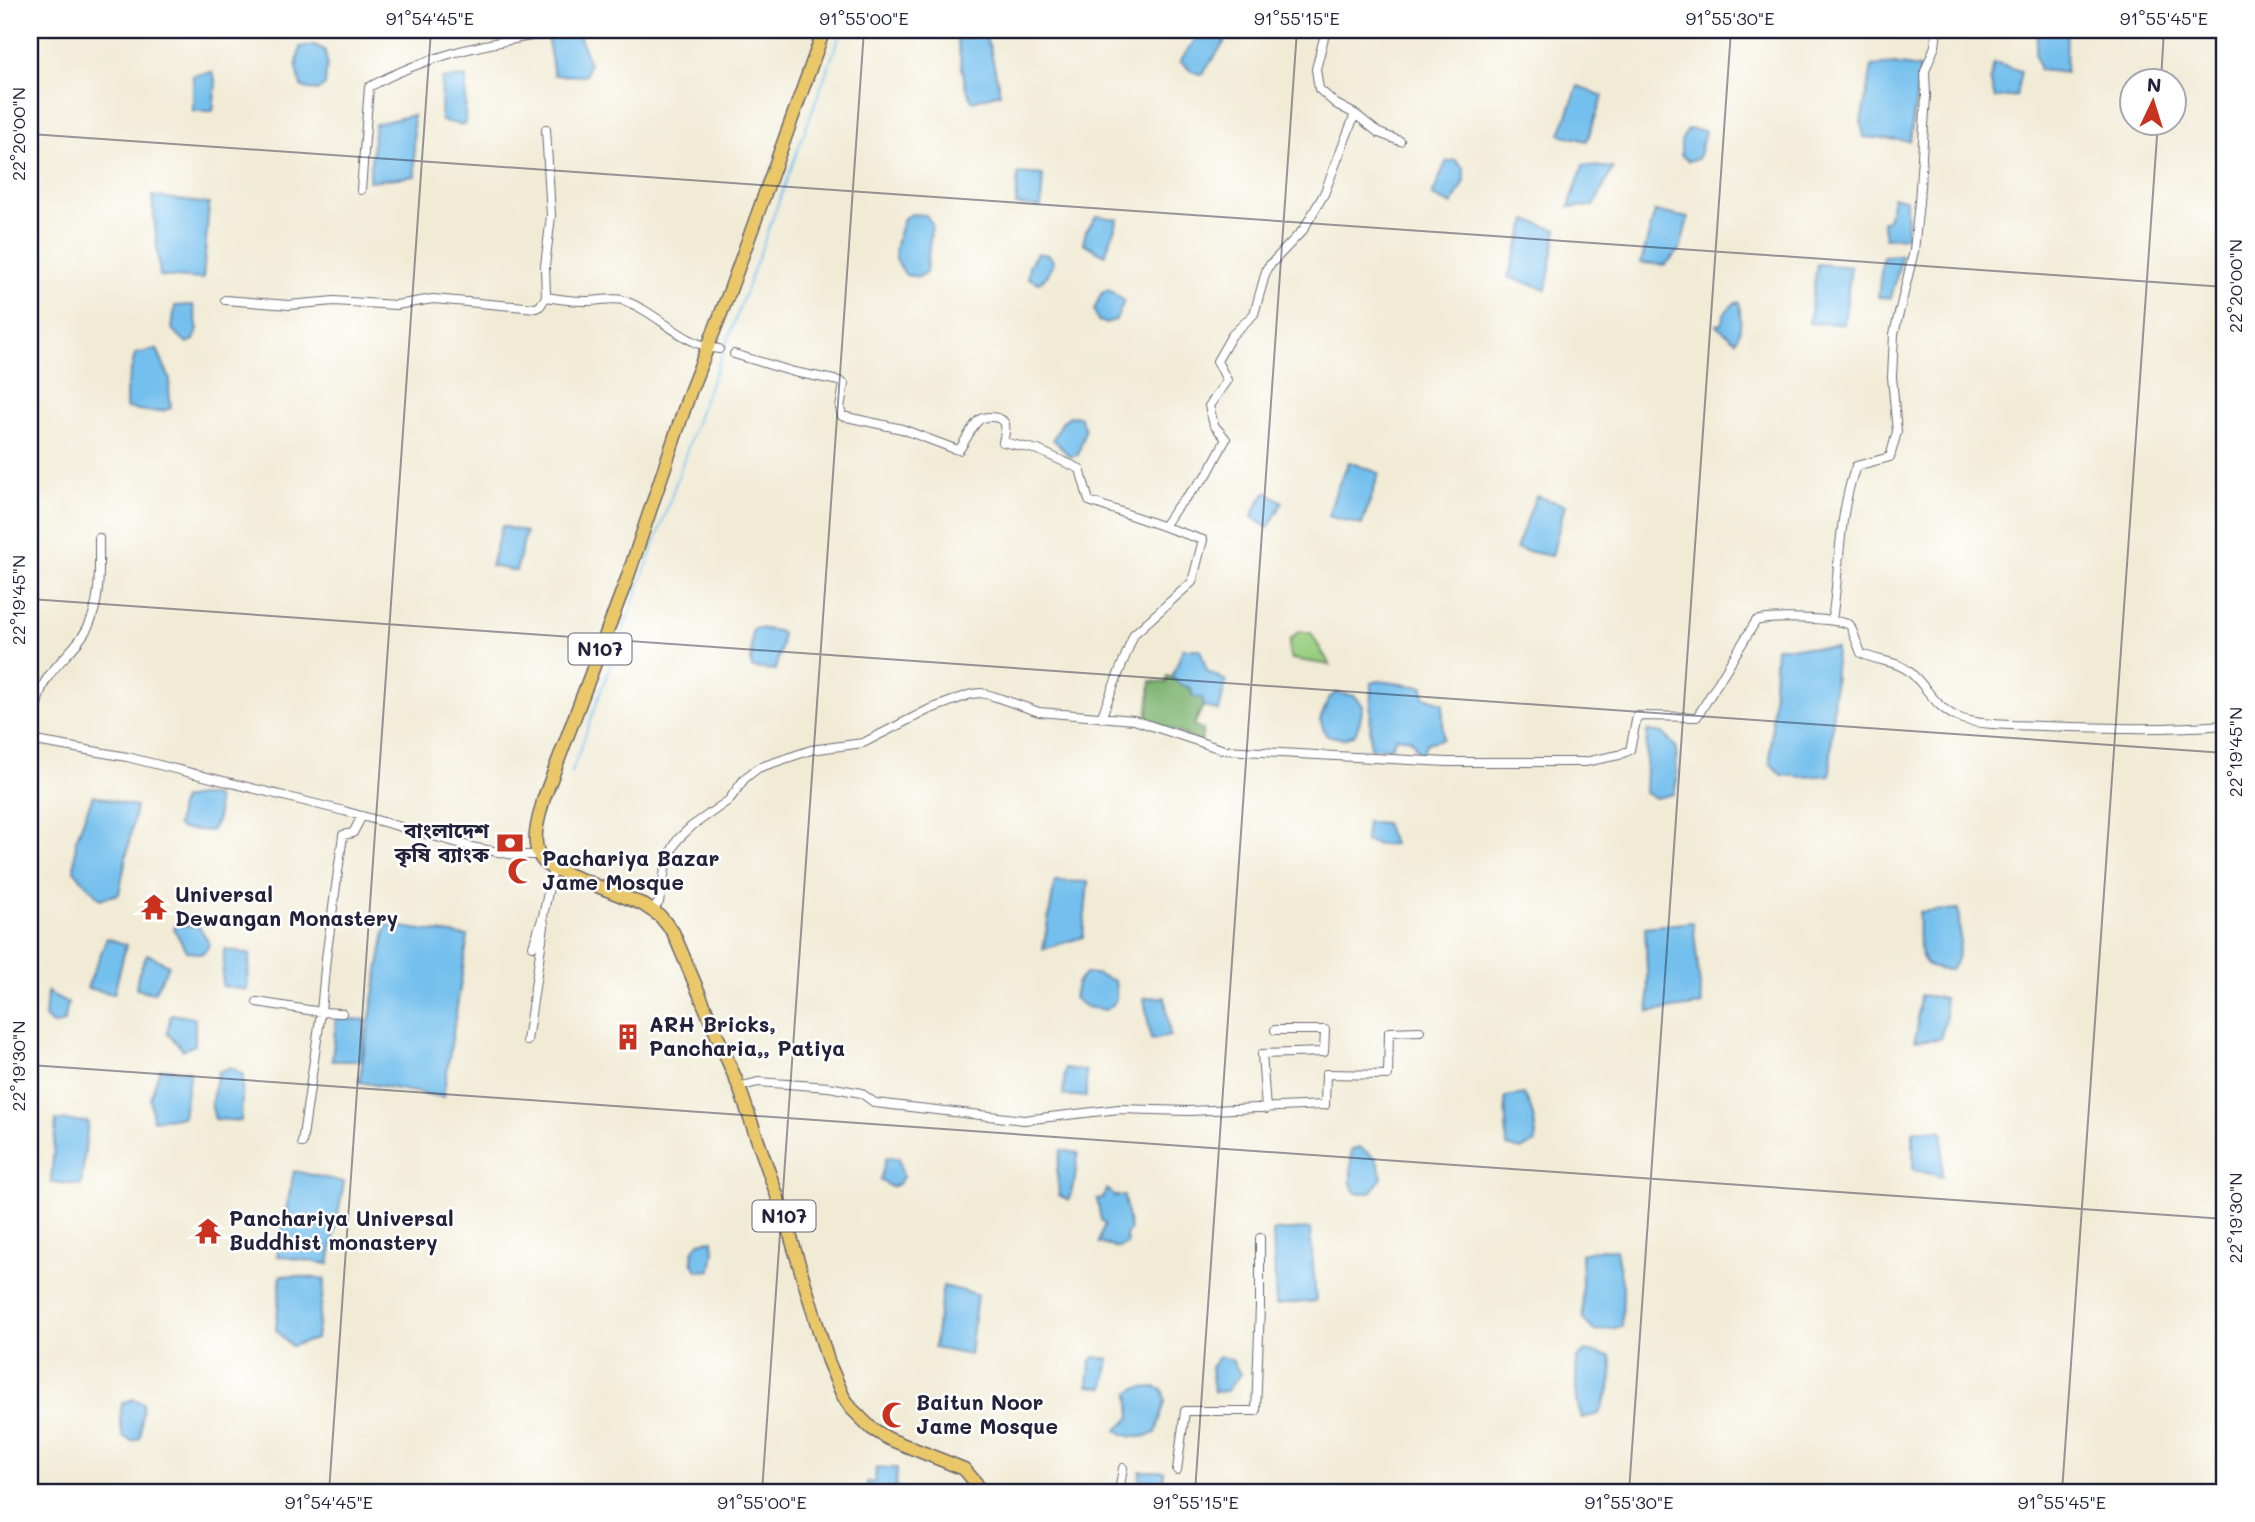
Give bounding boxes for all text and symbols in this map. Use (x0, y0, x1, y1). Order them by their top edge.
text: 91°54'45"E (386, 6, 474, 30)
text: 91°55'00"E (819, 6, 909, 30)
text: 91°55'15"E (1254, 6, 1340, 30)
text: 91°55'30"E (1686, 6, 1774, 30)
text: 91°55'45"E (2120, 6, 2208, 30)
north arrow (2118, 66, 2188, 136)
text: N (2146, 72, 2162, 98)
text: 22°20'00"N (6, 87, 30, 181)
text: 22°20'00"N (2223, 239, 2247, 333)
text: 22°19'45"N (6, 555, 30, 645)
road number: N107 (568, 634, 632, 664)
text: 22°19'45"N (2223, 707, 2247, 797)
place label: বাংলাদেশ কৃষি ব্যাংক (394, 816, 490, 868)
bank icon: বাংলাদেশ কৃষি ব্যাংক (495, 828, 525, 858)
place label: Pachariya Bazar Jame Mosque (542, 844, 720, 895)
mosque icon: Pachariya Bazar Jame Mosque (506, 856, 536, 886)
place label: Universal Dewangan Monastery (175, 880, 398, 932)
temple icon: Universal Dewangan Monastery (139, 892, 169, 922)
place label: ARH Bricks, Pancharia,, Patiya (649, 1010, 845, 1062)
text: 22°19'30"N (6, 1021, 30, 1111)
building icon: ARH Bricks, Pancharia,, Patiya (613, 1022, 643, 1052)
text: 22°19'30"N (2223, 1173, 2247, 1263)
road number: N107 (752, 1200, 816, 1232)
place label: Panchariya Universal Buddhist monastery (229, 1204, 454, 1256)
temple icon: Panchariya Universal Buddhist monastery (193, 1216, 223, 1246)
place label: Baitun Noor Jame Mosque (916, 1388, 1058, 1439)
mosque icon: Baitun Noor Jame Mosque (880, 1400, 910, 1430)
text: 91°54'45"E (285, 1490, 373, 1514)
text: 91°55'00"E (717, 1490, 807, 1514)
text: 91°55'15"E (1153, 1490, 1239, 1514)
text: 91°55'30"E (1585, 1490, 1673, 1514)
text: 91°55'45"E (2018, 1490, 2106, 1514)

